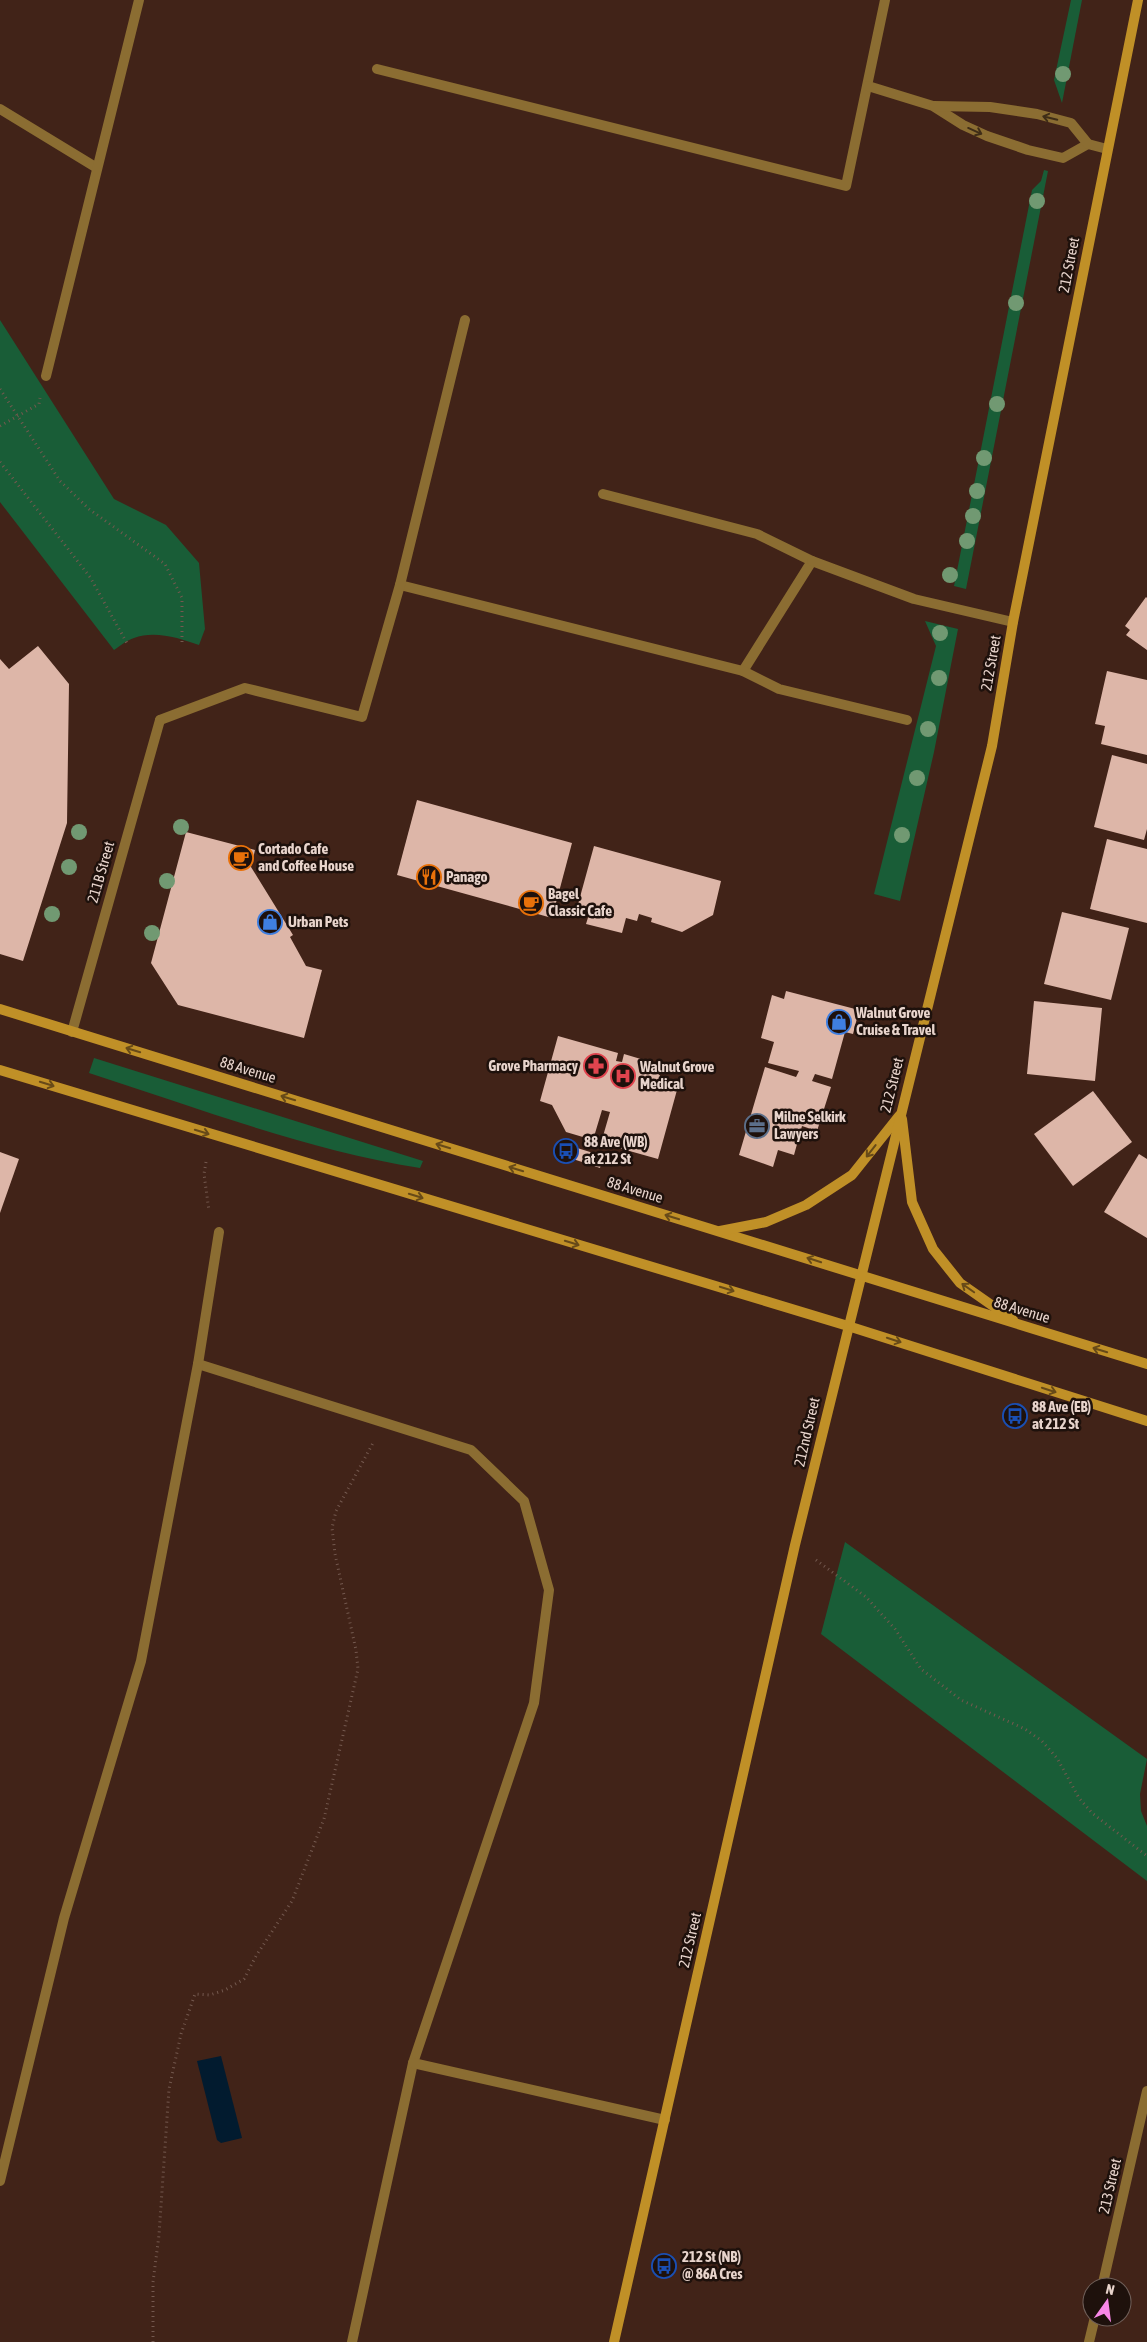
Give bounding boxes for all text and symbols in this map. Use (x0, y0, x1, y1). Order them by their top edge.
one-way arrow (1043, 113, 1059, 122)
one-way arrow (967, 127, 982, 136)
street label: 212 Street (1055, 236, 1082, 294)
street label: 212 Street (977, 634, 1004, 692)
street label: 211B Street (84, 839, 117, 905)
place label: Cortado Cafe and Coffee House (258, 840, 354, 874)
cafe icon: Cortado Cafe and Coffee House (228, 845, 254, 871)
restaurant icon: Panago (416, 864, 442, 890)
place label: Panago (446, 868, 487, 885)
place label: Bagel Classic Cafe (548, 885, 612, 919)
cafe icon: Bagel Classic Cafe (518, 890, 544, 916)
shop icon: Urban Pets (257, 909, 283, 935)
place label: Urban Pets (288, 913, 349, 930)
place label: Walnut Grove Cruise & Travel (855, 1004, 937, 1038)
shop icon: Walnut Grove Cruise & Travel (826, 1009, 852, 1035)
one-way arrow (125, 1045, 141, 1055)
street label: 88 Avenue (218, 1053, 278, 1086)
pharmacy icon: Grove Pharmacy (583, 1053, 609, 1079)
street label: 212 Street (876, 1056, 907, 1114)
place label: Grove Pharmacy (488, 1057, 579, 1074)
place label: Walnut Grove Medical (639, 1058, 715, 1092)
hospital icon: Walnut Grove Medical (610, 1063, 636, 1089)
one-way arrow (38, 1080, 54, 1090)
one-way arrow (280, 1093, 296, 1103)
place label: Milne Selkirk Lawyers (774, 1108, 846, 1142)
office icon: Milne Selkirk Lawyers (744, 1113, 770, 1139)
one-way arrow (194, 1127, 210, 1137)
place label: 88 Ave (WB) at 212 St (584, 1133, 648, 1167)
bus stop icon: 88 Ave (WB) at 212 St (553, 1138, 579, 1164)
one-way arrow (436, 1141, 452, 1151)
one-way arrow (865, 1144, 876, 1157)
one-way arrow (509, 1163, 525, 1173)
street label: 88 Avenue (605, 1173, 665, 1206)
one-way arrow (408, 1192, 424, 1202)
one-way arrow (664, 1211, 680, 1221)
one-way arrow (563, 1238, 579, 1248)
one-way arrow (807, 1255, 823, 1265)
one-way arrow (961, 1283, 975, 1293)
one-way arrow (719, 1285, 735, 1295)
street label: 88 Avenue (992, 1293, 1052, 1326)
one-way arrow (886, 1336, 902, 1346)
one-way arrow (1093, 1344, 1109, 1354)
one-way arrow (1041, 1385, 1057, 1395)
street label: 212nd Street (790, 1396, 823, 1468)
place label: 88 Ave (EB) at 212 St (1032, 1398, 1091, 1432)
bus stop icon: 88 Ave (EB) at 212 St (1002, 1403, 1028, 1429)
street label: 212 Street (675, 1911, 704, 1969)
street label: 213 Street (1095, 2157, 1124, 2215)
place label: 212 St (NB) @ 86A Cres (682, 2248, 743, 2282)
bus stop icon: 212 St (NB) @ 86A Cres (651, 2253, 677, 2279)
north arrow (1082, 2277, 1132, 2327)
text: N (1104, 2281, 1116, 2298)

